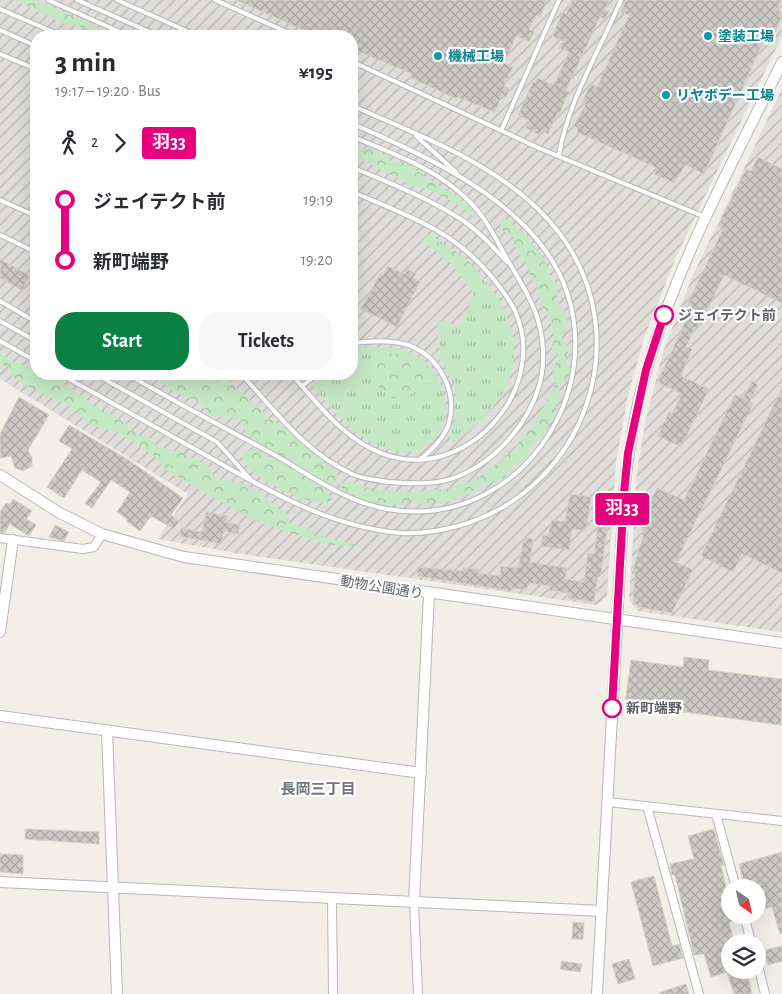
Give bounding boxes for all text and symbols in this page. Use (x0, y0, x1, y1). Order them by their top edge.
place label: 塗装工場 (718, 29, 774, 44)
marker: 塗装工場 (702, 30, 714, 42)
place label: 機械工場 (448, 48, 504, 64)
text: 3 min (55, 49, 116, 77)
marker: 機械工場 (432, 50, 444, 62)
text: ¥195 (299, 63, 333, 82)
text: 19:17 – 19:20 · Bus (55, 83, 161, 99)
place label: リヤボデー工場 (676, 87, 774, 103)
marker: リヤボデー工場 (660, 89, 672, 101)
icon: walk (55, 129, 83, 157)
icon: forward (106, 129, 134, 157)
text: 2 (91, 134, 98, 150)
text: 羽33 (152, 134, 186, 152)
text: 19:19 (303, 192, 333, 208)
text: ジェイテクト前 (93, 193, 226, 212)
text: 19:20 (301, 252, 333, 268)
text: 新町端野 (93, 253, 169, 272)
marker: ジェイテクト前 (654, 305, 674, 325)
place label: ジェイテクト前 (678, 307, 776, 323)
button: Start (55, 312, 189, 370)
button: Tickets (199, 312, 333, 370)
line badge: 羽33 (593, 493, 651, 525)
text: 羽33 (605, 500, 639, 518)
street label: 動物公園通り (339, 573, 425, 601)
marker: 新町端野 (602, 698, 622, 718)
place label: 新町端野 (626, 701, 682, 716)
district label: 長岡三丁目 (280, 782, 356, 797)
north arrow (721, 879, 766, 924)
map controls (721, 879, 766, 979)
button: layers (721, 934, 766, 979)

